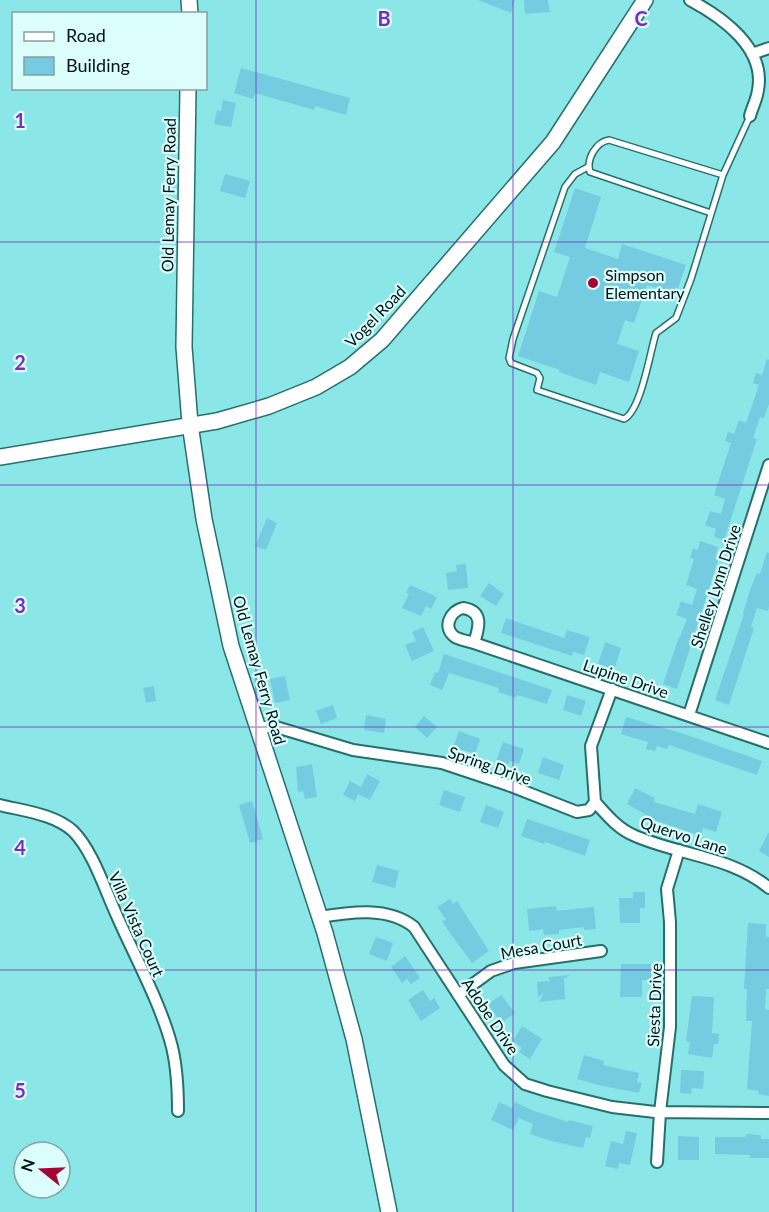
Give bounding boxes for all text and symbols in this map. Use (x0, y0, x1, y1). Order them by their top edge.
text: B (377, 6, 391, 30)
text: C (634, 6, 648, 30)
legend (12, 12, 207, 90)
text: Road (66, 24, 106, 46)
text: Building (66, 54, 130, 76)
text: 1 (14, 108, 26, 132)
street label: Old Lemay Ferry Road (157, 118, 179, 272)
place label: Simpson Elementary (605, 265, 685, 302)
marker: Simpson Elementary (586, 276, 600, 290)
street label: Vogel Road (341, 281, 409, 351)
text: 2 (14, 350, 26, 374)
street label: Shelley Lynn Drive (686, 522, 744, 650)
text: 3 (14, 593, 26, 617)
street label: Old Lemay Ferry Road (230, 593, 290, 747)
street label: Lupine Drive (581, 655, 671, 701)
street label: Spring Drive (446, 742, 534, 788)
street label: Quervo Lane (638, 812, 730, 858)
text: 4 (14, 835, 26, 859)
street label: Villa Vista Court (105, 868, 169, 980)
street label: Mesa Court (499, 929, 583, 962)
street label: Siesta Drive (643, 963, 665, 1047)
street label: Adobe Drive (458, 974, 524, 1058)
text: 5 (14, 1078, 26, 1102)
north arrow (12, 1140, 72, 1200)
text: N (16, 1156, 38, 1174)

